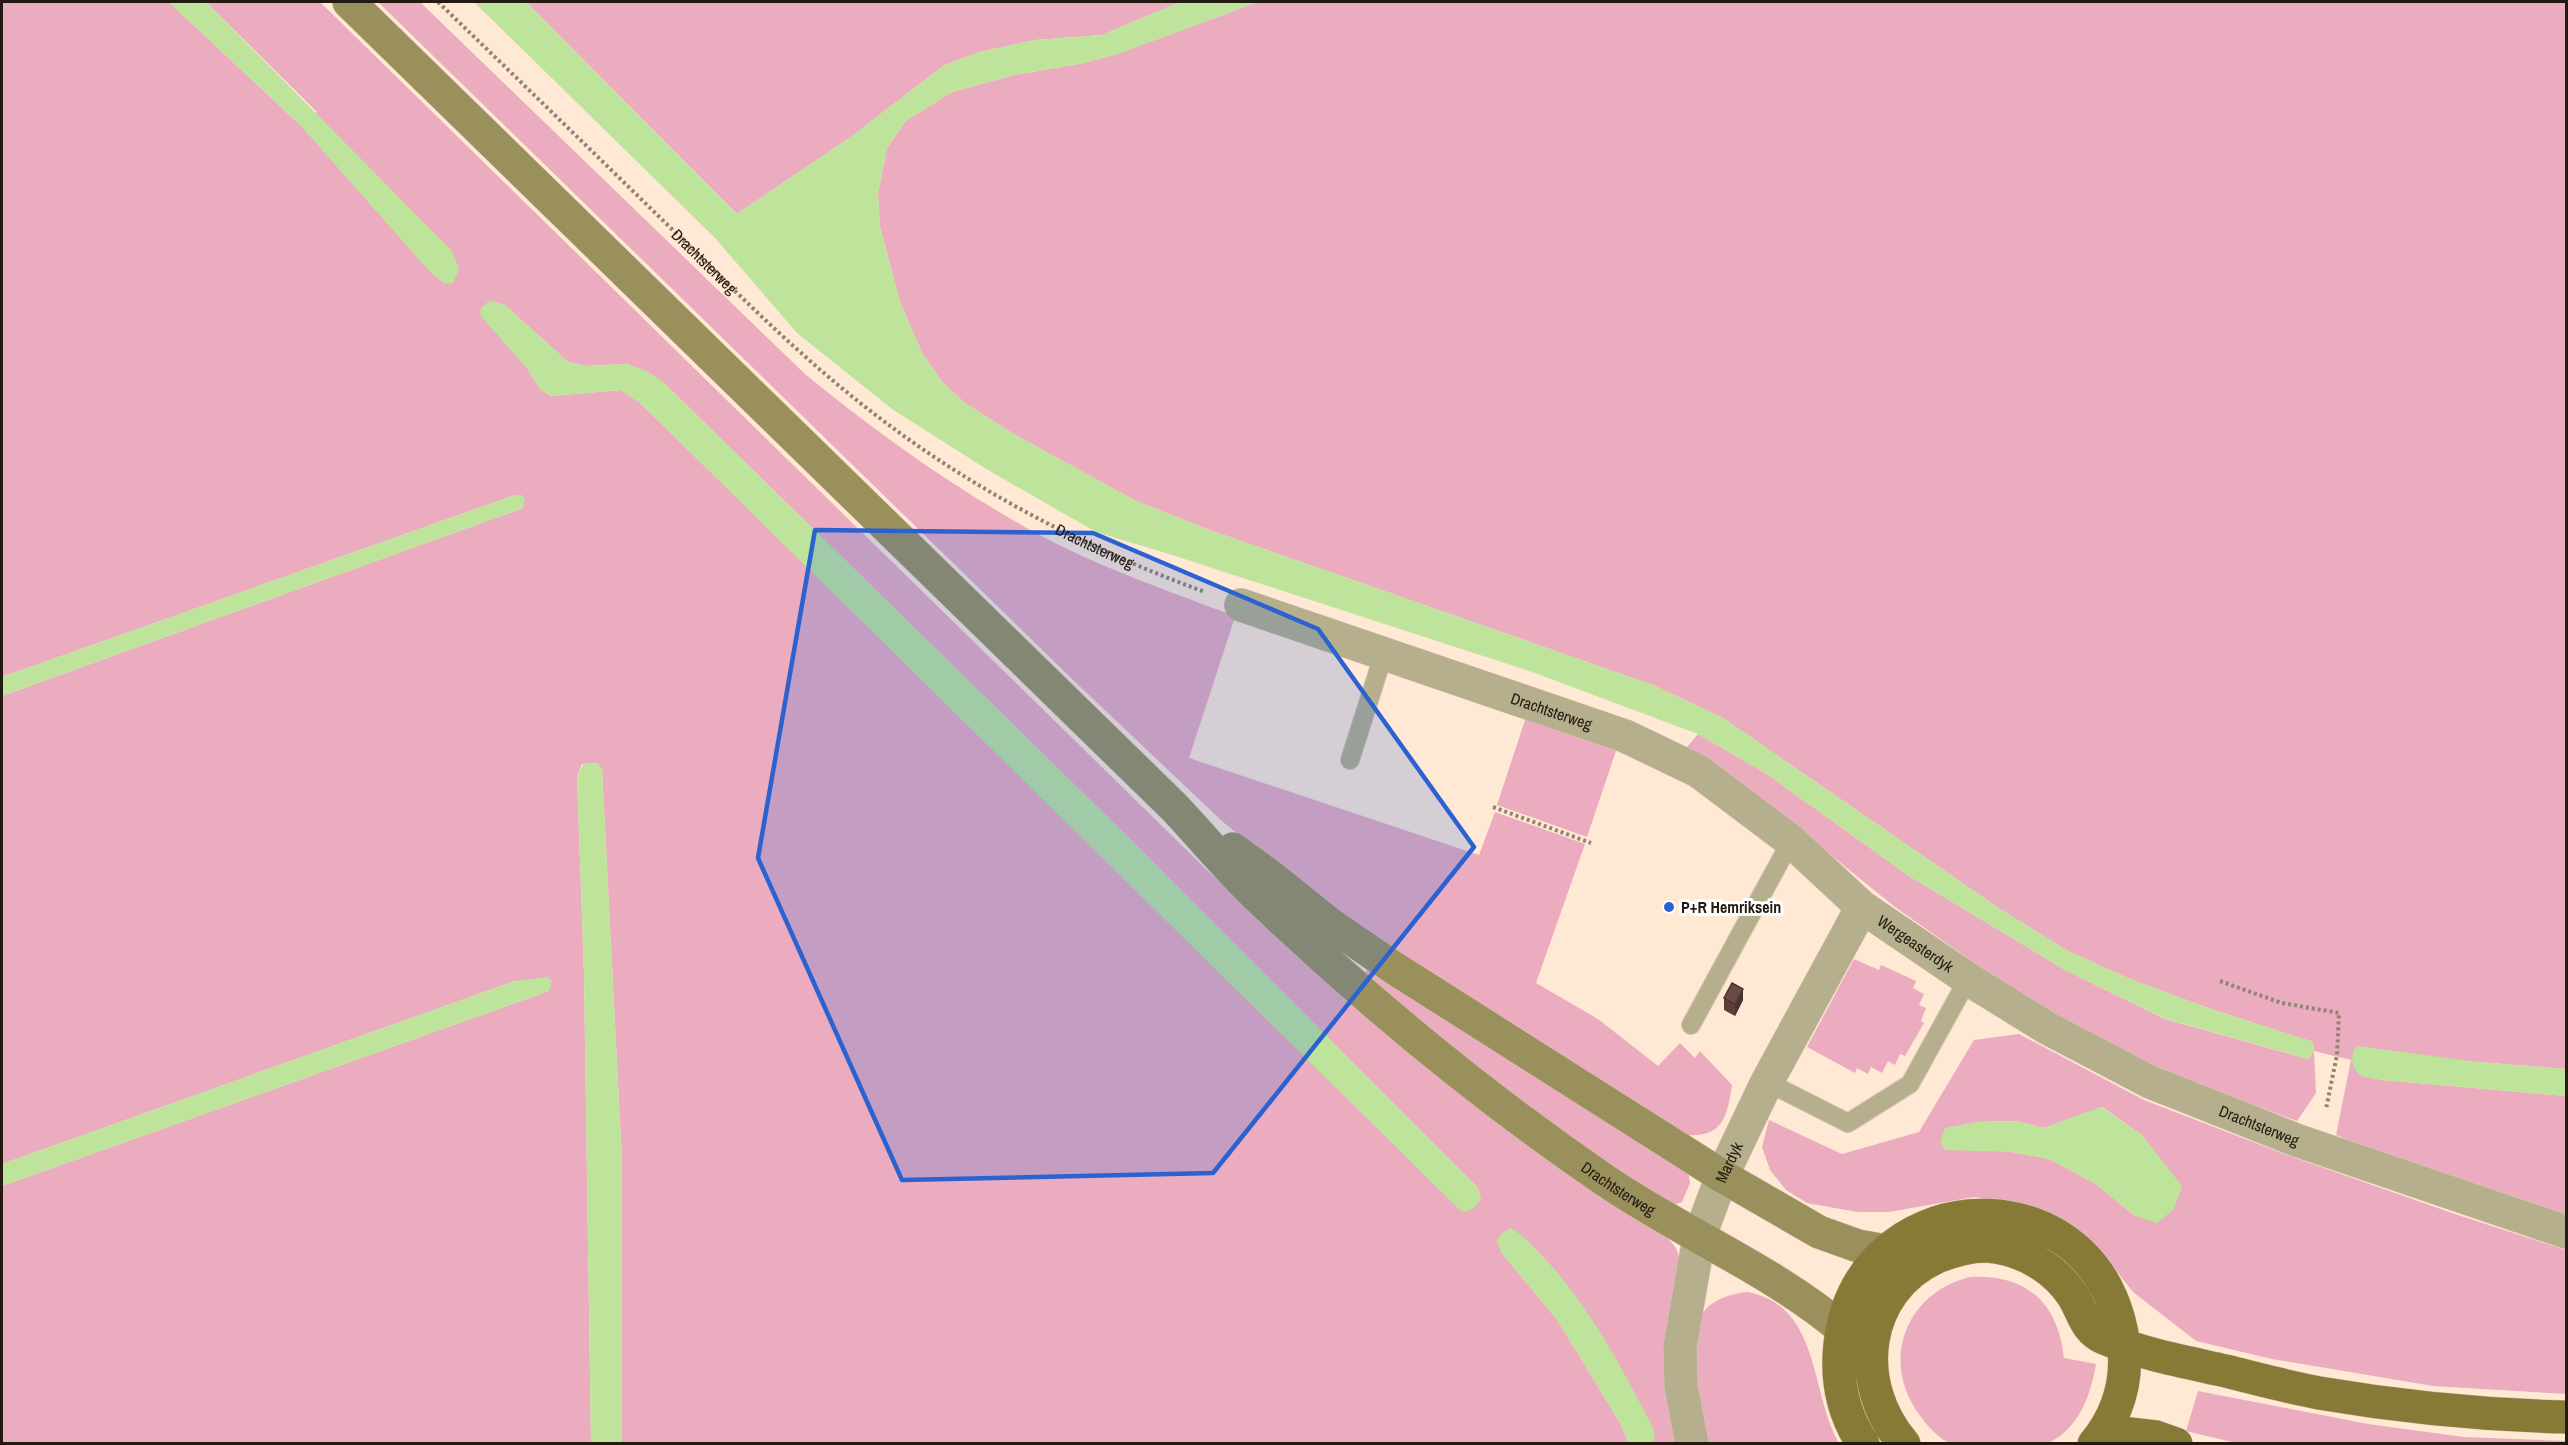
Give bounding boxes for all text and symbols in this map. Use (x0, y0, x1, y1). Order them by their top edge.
street label: Drachtsterweg (667, 224, 743, 299)
street label: Drachtsterweg (1052, 518, 1138, 574)
street label: Drachtsterweg (1508, 687, 1596, 735)
place label: P+R Hemriksein (1681, 896, 1781, 918)
marker: P+R Hemriksein (1662, 900, 1676, 914)
street label: Wergeasterdyk (1873, 910, 1959, 978)
street label: Drachtsterweg (2216, 1100, 2303, 1152)
street label: Mardyk (1709, 1138, 1748, 1186)
street label: Drachtsterweg (1577, 1156, 1660, 1221)

